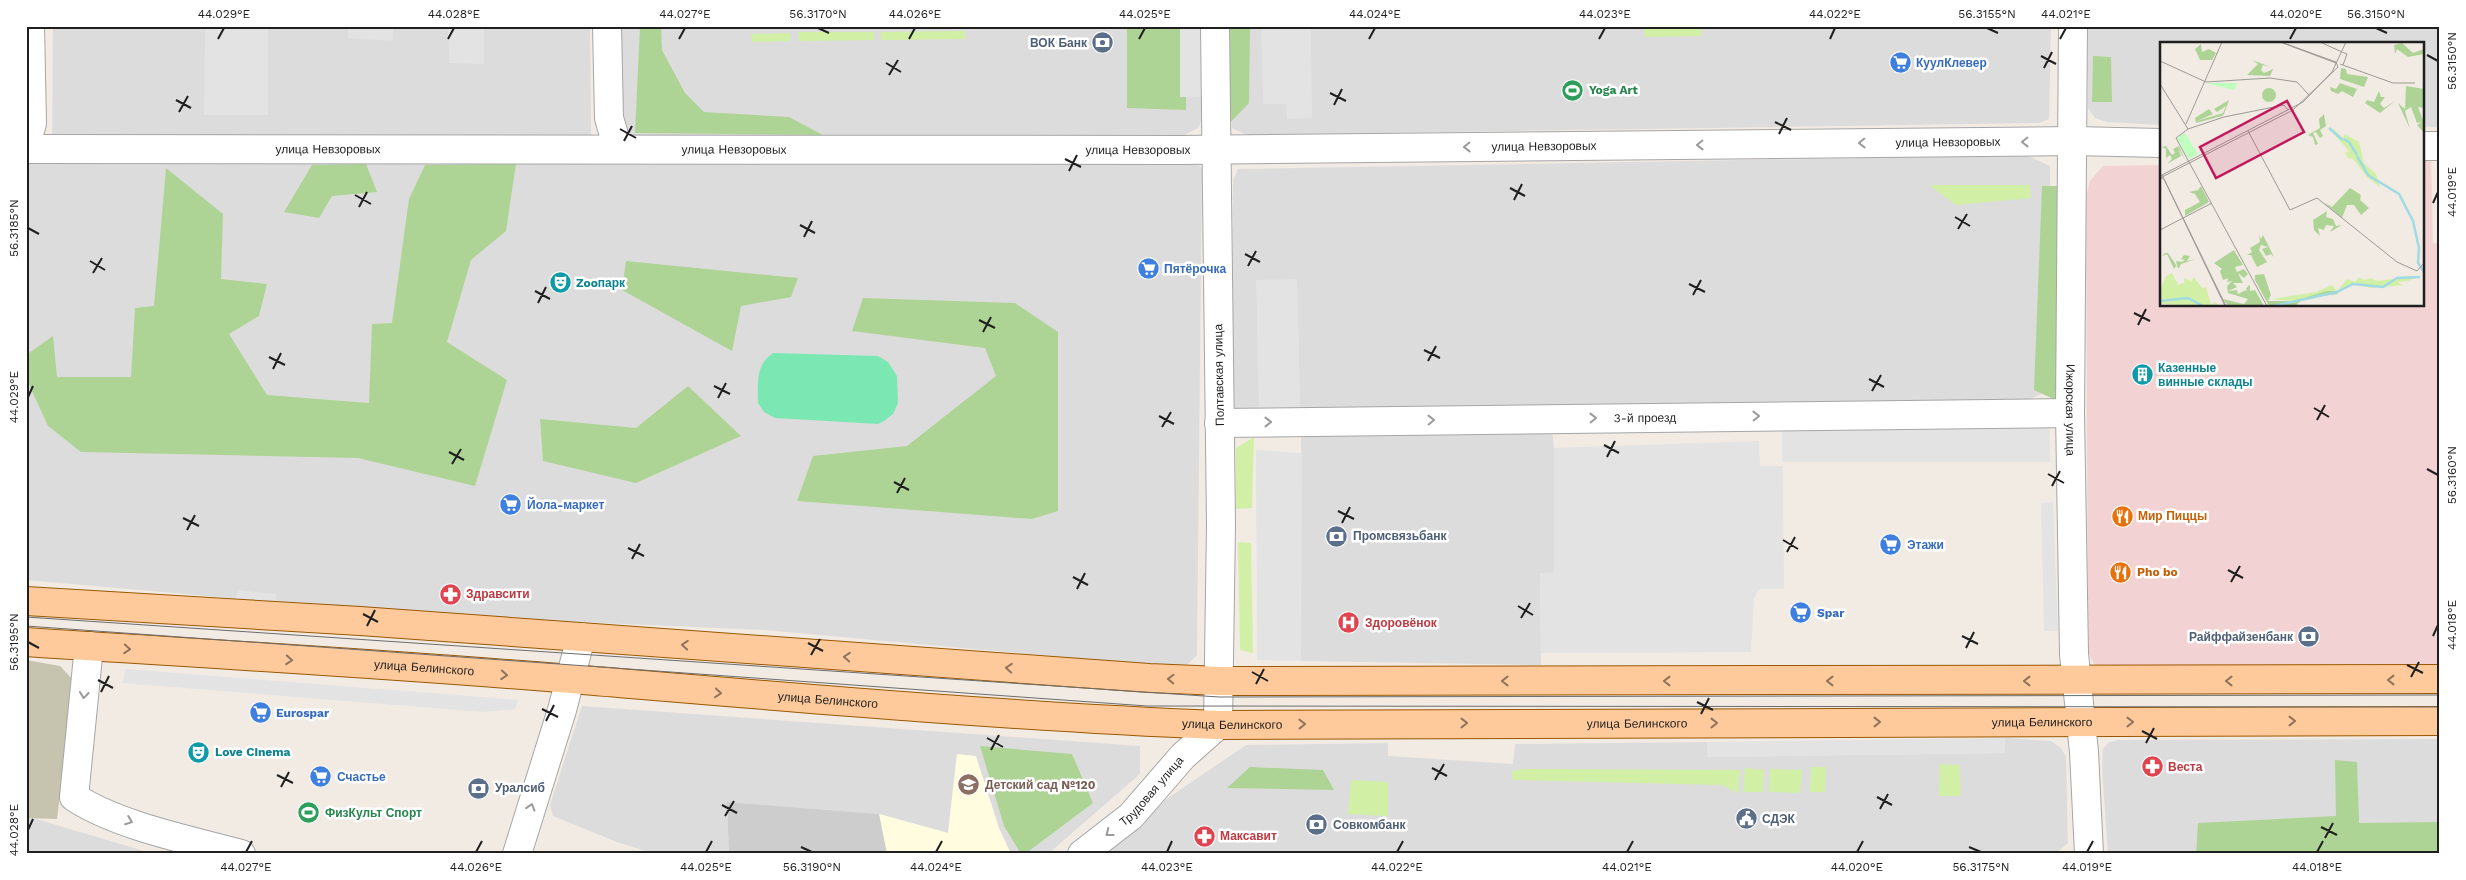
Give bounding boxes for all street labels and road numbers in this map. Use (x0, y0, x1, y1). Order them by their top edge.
street label: улица Невзоровых (1895, 135, 2001, 150)
street label: улица Невзоровых (1491, 139, 1597, 154)
street label: улица Невзоровых (275, 142, 381, 156)
street label: улица Невзоровых (681, 143, 787, 157)
street label: улица Невзоровых (1085, 143, 1191, 157)
street label: Полтавская улица (1211, 324, 1227, 426)
street label: Ижорская улица (2063, 364, 2078, 456)
street label: 3-й проезд (1614, 411, 1676, 425)
street label: улица Белинского (374, 657, 475, 678)
street label: улица Белинского (777, 689, 879, 711)
street label: улица Белинского (1992, 715, 2093, 729)
street label: улица Белинского (1181, 716, 1283, 732)
street label: улица Белинского (1587, 716, 1688, 731)
street label: Трудовая улица (1117, 753, 1187, 829)

